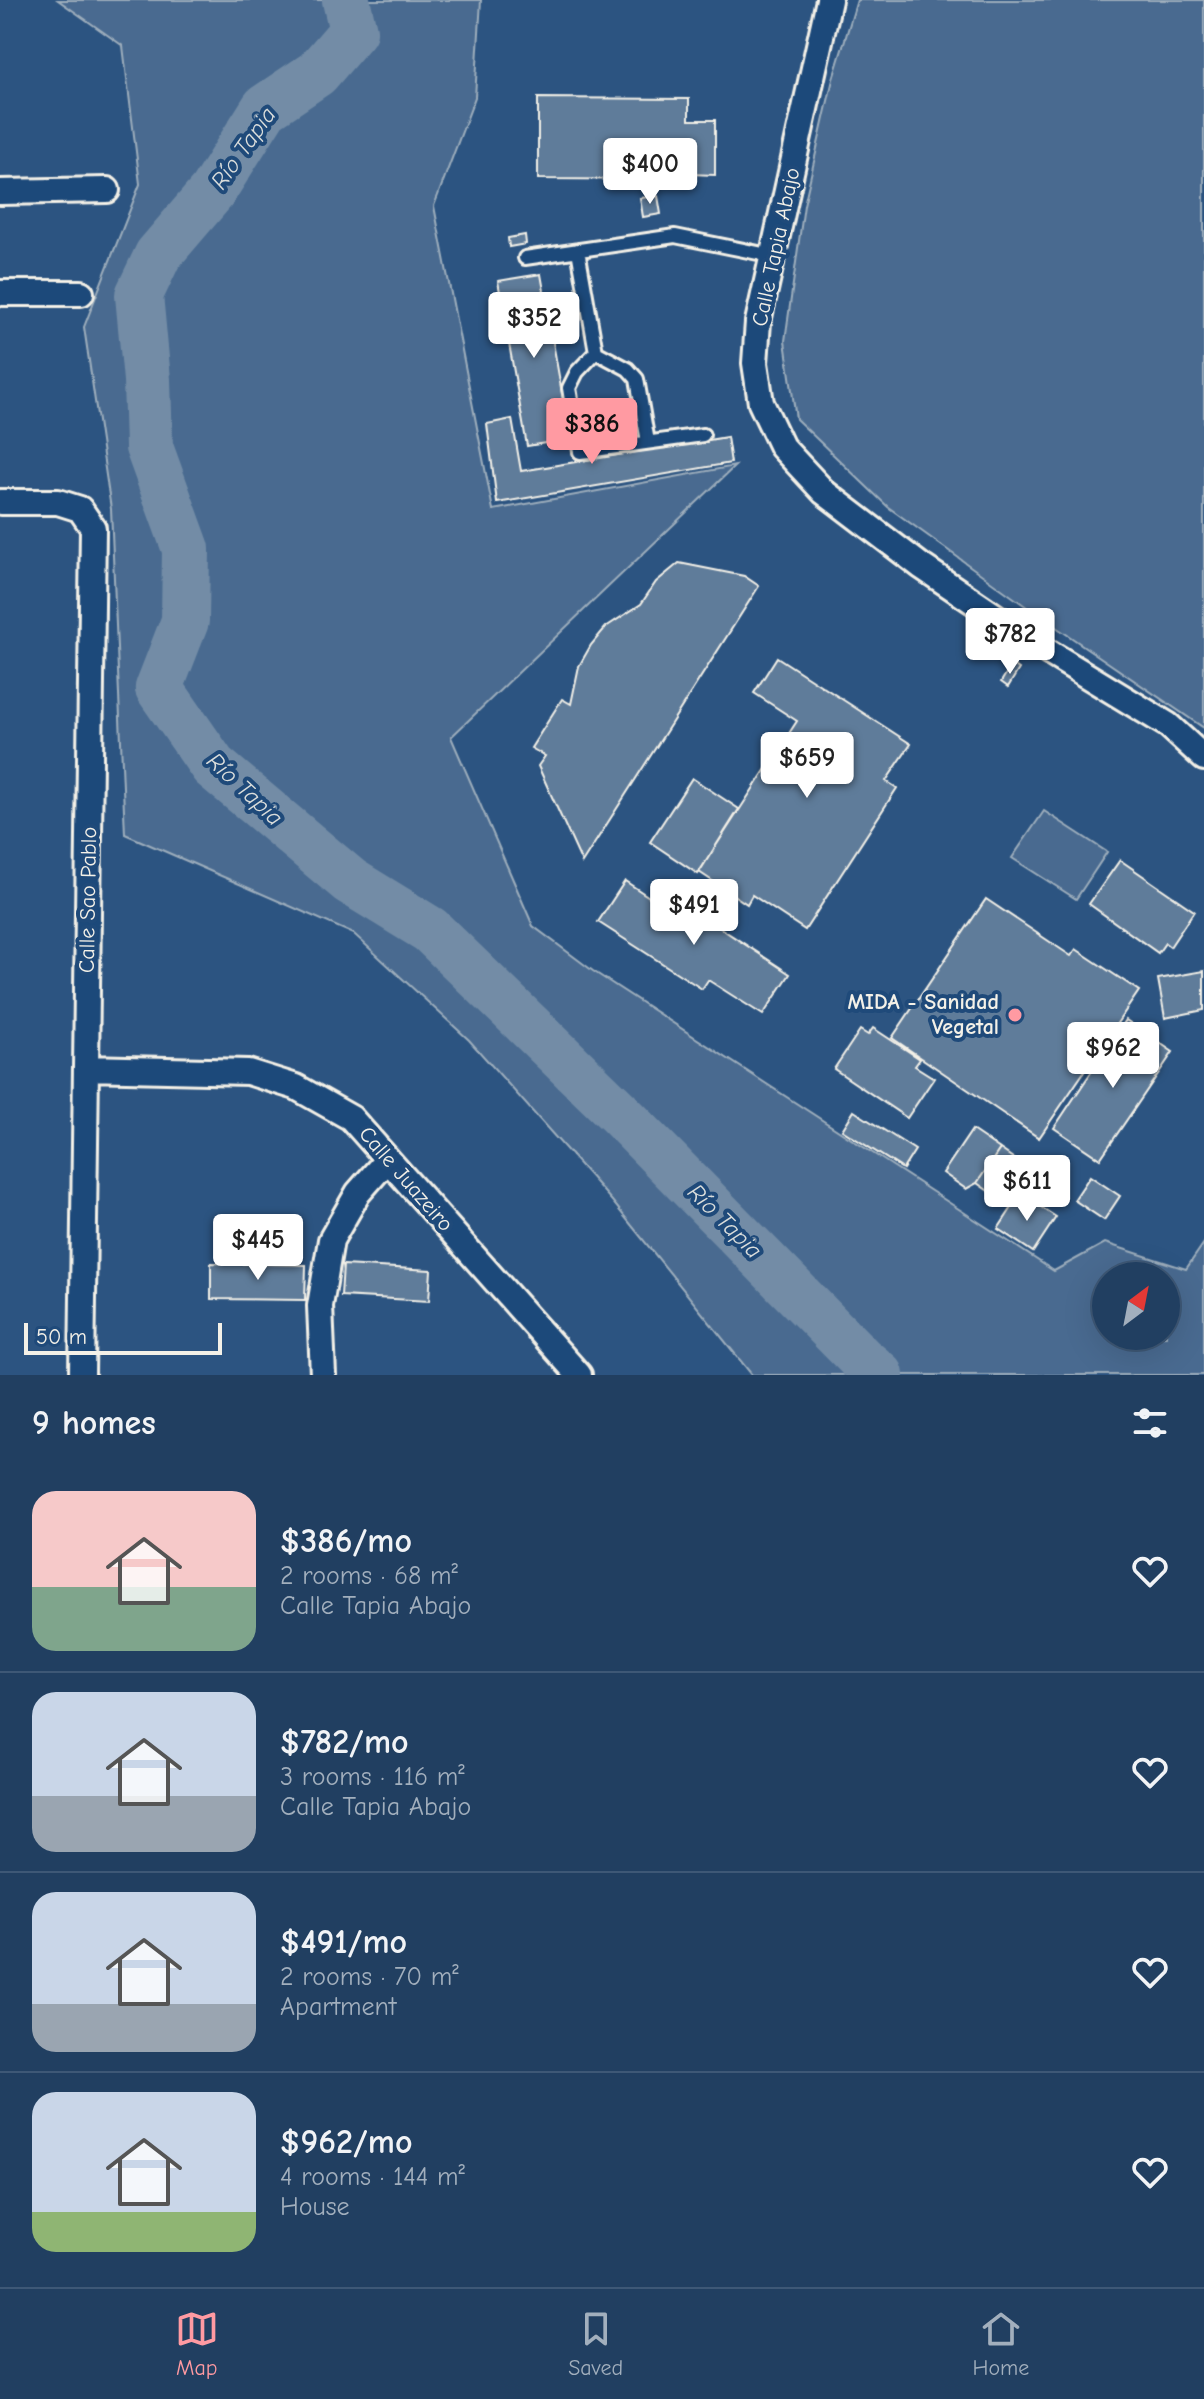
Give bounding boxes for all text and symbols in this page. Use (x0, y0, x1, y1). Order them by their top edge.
water label: Río Tapia (205, 102, 281, 194)
pin: $400 (603, 138, 697, 206)
text: $400 (621, 149, 679, 179)
street label: Calle Tapia Abajo (746, 165, 806, 329)
pin: $352 (487, 292, 581, 360)
text: $352 (506, 303, 562, 333)
pin: $386 (545, 398, 639, 466)
text: $386 (564, 409, 620, 439)
pin: $782 (963, 608, 1057, 676)
text: $782 (984, 619, 1036, 649)
pin: $659 (760, 732, 854, 800)
text: $659 (779, 743, 835, 773)
water label: Río Tapia (201, 747, 289, 831)
street label: Calle Sao Pablo (74, 827, 102, 973)
pin: $491 (647, 879, 741, 947)
text: $491 (668, 890, 720, 920)
place label: MIDA - Sanidad Vegetal (847, 989, 999, 1040)
marker: MIDA - Sanidad Vegetal (1006, 1006, 1024, 1024)
pin: $962 (1066, 1022, 1160, 1090)
text: $962 (1085, 1033, 1141, 1063)
street label: Calle Juazeiro (353, 1121, 459, 1237)
pin: $611 (980, 1155, 1074, 1223)
text: $611 (1002, 1166, 1052, 1196)
water label: Río Tapia (682, 1178, 768, 1264)
pin: $445 (211, 1214, 305, 1282)
text: $445 (231, 1225, 285, 1255)
north arrow (1092, 1262, 1180, 1350)
map controls (1092, 1262, 1180, 1350)
scale bar (24, 1319, 222, 1355)
text: 50 m (36, 1324, 87, 1350)
icon: filters (1128, 1401, 1172, 1445)
text: 9 homes (32, 1403, 156, 1443)
text: $386/mo (280, 1521, 412, 1561)
icon: home (96, 1523, 192, 1619)
icon: heart (1128, 1549, 1172, 1593)
text: 2 rooms · 68 m² (280, 1561, 458, 1591)
text: Calle Tapia Abajo (280, 1591, 471, 1621)
text: $782/mo (280, 1722, 409, 1762)
icon: home (96, 1724, 192, 1820)
icon: heart (1128, 1750, 1172, 1794)
text: 3 rooms · 116 m² (280, 1762, 465, 1792)
text: Calle Tapia Abajo (280, 1792, 471, 1822)
text: $491/mo (280, 1922, 407, 1962)
icon: home (96, 1924, 192, 2020)
icon: heart (1128, 1950, 1172, 1994)
text: 2 rooms · 70 m² (280, 1962, 459, 1992)
text: Apartment (280, 1992, 396, 2022)
text: $962/mo (280, 2122, 413, 2162)
icon: home (96, 2124, 192, 2220)
icon: heart (1128, 2150, 1172, 2194)
text: 4 rooms · 144 m² (280, 2162, 465, 2192)
text: House (280, 2192, 350, 2222)
tab: Map (175, 2307, 219, 2381)
tab: Saved (568, 2307, 623, 2381)
tab: Home (972, 2307, 1029, 2381)

